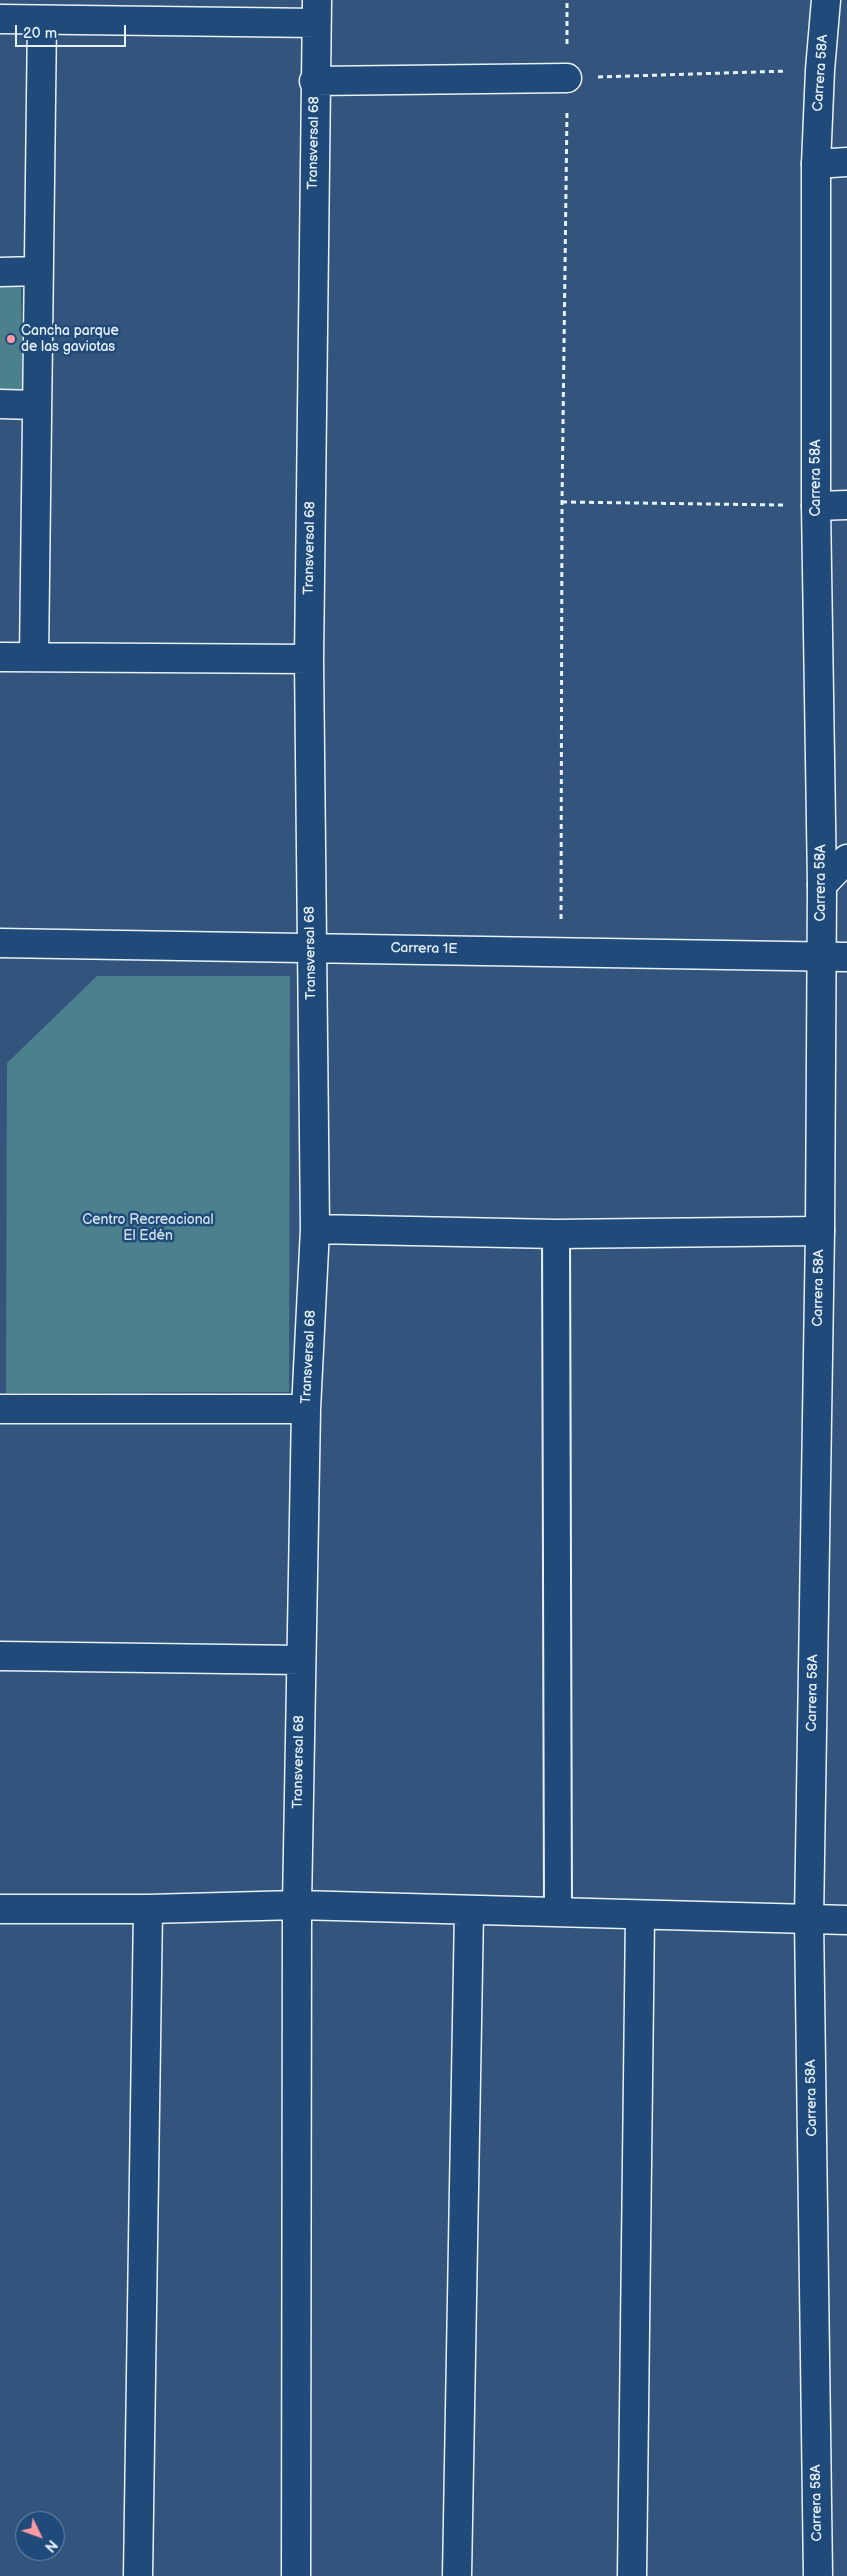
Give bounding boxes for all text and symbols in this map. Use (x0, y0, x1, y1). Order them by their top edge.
scale bar (18, 15, 129, 47)
text: 20 m (23, 24, 57, 43)
street label: Carrera 58A (810, 34, 832, 112)
street label: Transversal 68 (305, 96, 323, 190)
place label: Cancha parque de las gaviotas (21, 323, 119, 356)
marker: Cancha parque de las gaviotas (5, 333, 17, 345)
street label: Carrera 58A (808, 439, 824, 517)
street label: Transversal 68 (301, 501, 319, 595)
street label: Carrera 58A (813, 844, 829, 922)
street label: Transversal 68 (302, 906, 320, 1000)
street label: Carrera 1E (390, 940, 458, 958)
park label: Centro Recreacional El Edén (82, 1212, 214, 1244)
street label: Carrera 58A (810, 1249, 828, 1327)
street label: Transversal 68 (298, 1310, 320, 1404)
street label: Carrera 58A (804, 1654, 822, 1732)
street label: Transversal 68 (290, 1715, 308, 1809)
street label: Carrera 58A (803, 2059, 821, 2137)
street label: Carrera 58A (808, 2464, 826, 2542)
north arrow (15, 2511, 65, 2561)
text: N (41, 2536, 61, 2555)

